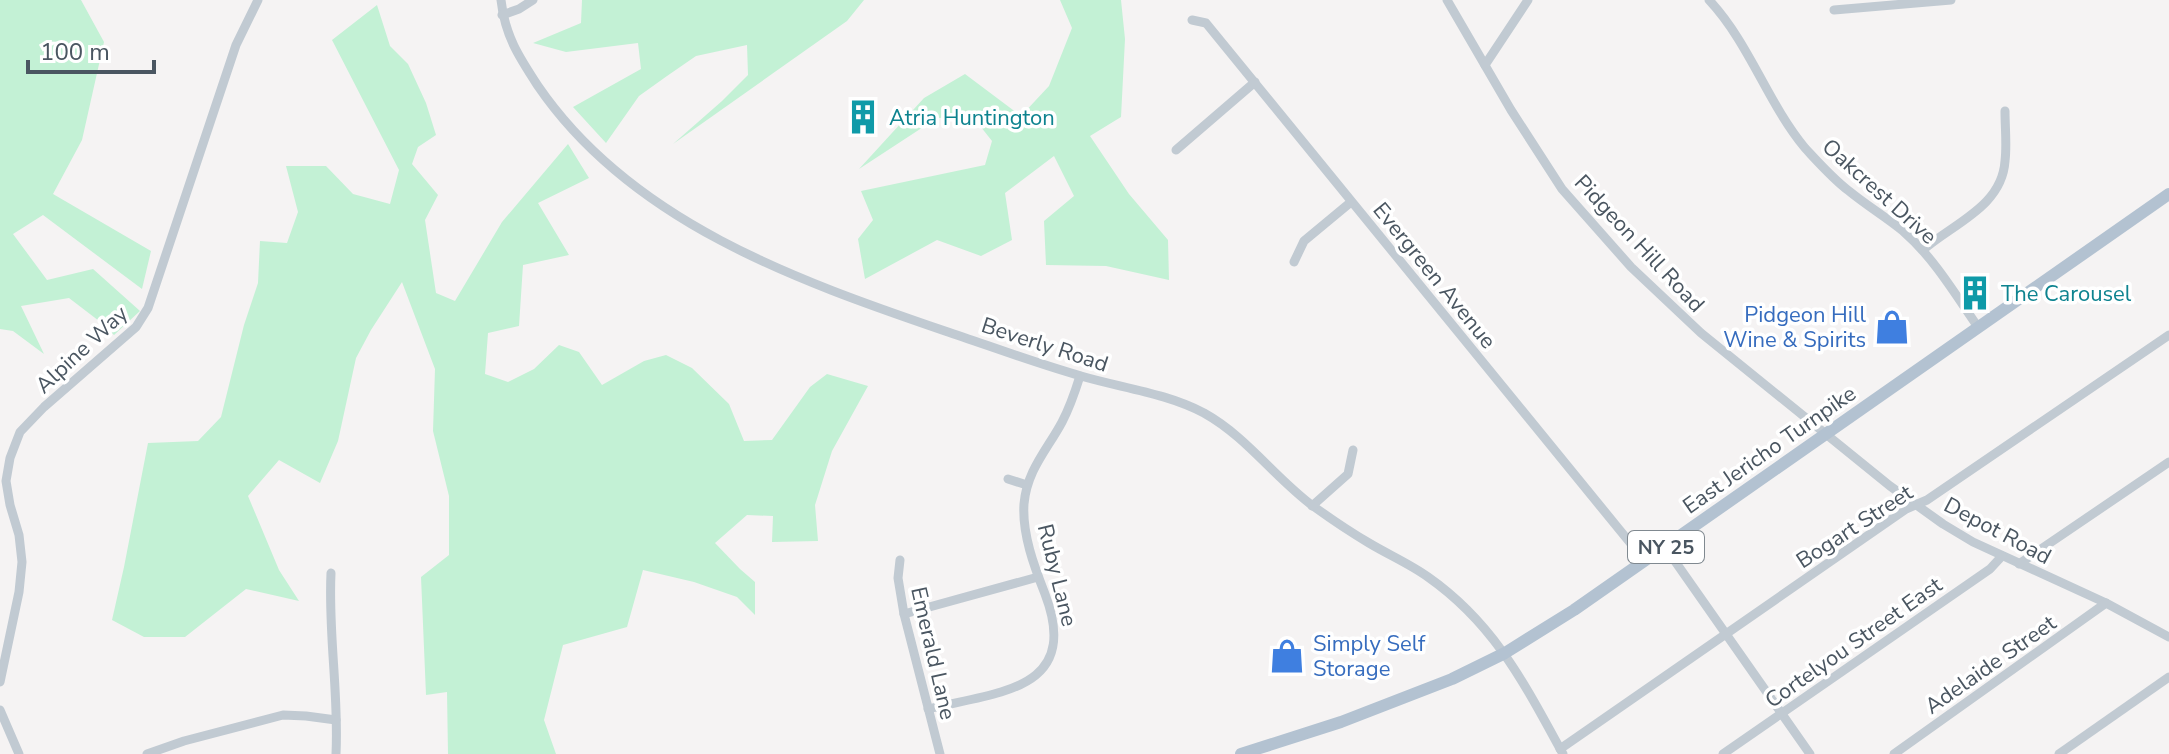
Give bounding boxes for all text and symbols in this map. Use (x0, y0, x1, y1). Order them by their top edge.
scale bar (28, 24, 154, 74)
text: 100 m (40, 36, 110, 68)
building icon: Atria Huntington (844, 98, 882, 136)
place label: Atria Huntington (889, 103, 1055, 133)
street label: Oakcrest Drive (1815, 132, 1943, 251)
street label: Pidgeon Hill Road (1567, 168, 1711, 319)
street label: Evergreen Avenue (1366, 196, 1503, 355)
building icon: The Carousel (1956, 274, 1994, 312)
place label: The Carousel (2001, 279, 2132, 309)
street label: Alpine Way (29, 299, 135, 400)
place label: Pidgeon Hill Wine & Spirits (1723, 300, 1866, 355)
shop icon: Pidgeon Hill Wine & Spirits (1873, 308, 1911, 346)
street label: Beverly Road (977, 310, 1112, 380)
street label: East Jericho Turnpike (1677, 379, 1862, 521)
street label: Bogart Street (1790, 478, 1919, 576)
street label: Depot Road (1939, 490, 2056, 572)
street label: Ruby Lane (1030, 521, 1084, 630)
road number: NY 25 (1628, 531, 1704, 563)
street label: Cortelyou Street East (1759, 570, 1948, 715)
street label: Emerald Lane (903, 584, 963, 723)
street label: Adelaide Street (1919, 608, 2062, 721)
place label: Simply Self Storage (1313, 629, 1426, 684)
shop icon: Simply Self Storage (1268, 637, 1306, 675)

